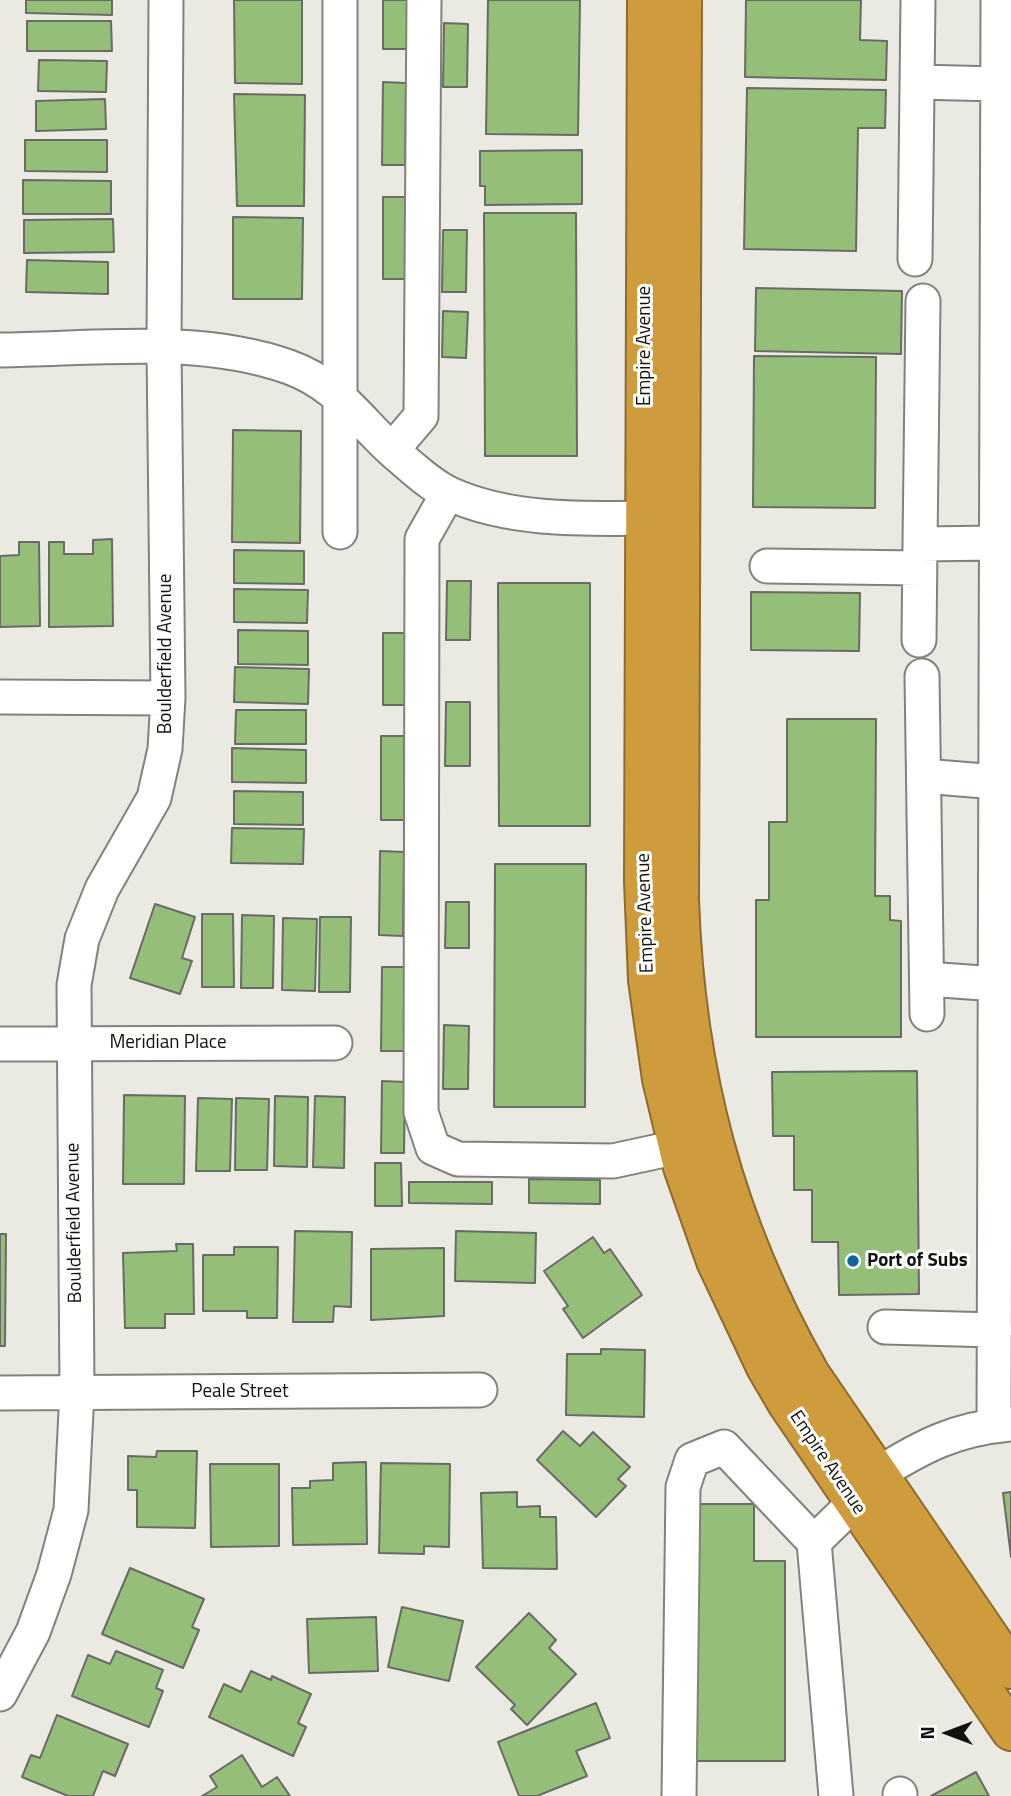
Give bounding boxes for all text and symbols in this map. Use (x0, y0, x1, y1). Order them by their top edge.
street label: Empire Avenue (634, 286, 656, 406)
street label: Boulderfield Avenue (155, 574, 177, 734)
street label: Empire Avenue (633, 853, 659, 973)
street label: Meridian Place (109, 1032, 227, 1054)
street label: Boulderfield Avenue (62, 1143, 88, 1303)
place label: Port of Subs (867, 1250, 968, 1272)
marker: Port of Subs (845, 1253, 861, 1269)
street label: Peale Street (191, 1381, 289, 1403)
street label: Empire Avenue (784, 1407, 870, 1519)
north arrow (913, 1698, 983, 1768)
text: N (912, 1726, 941, 1740)

